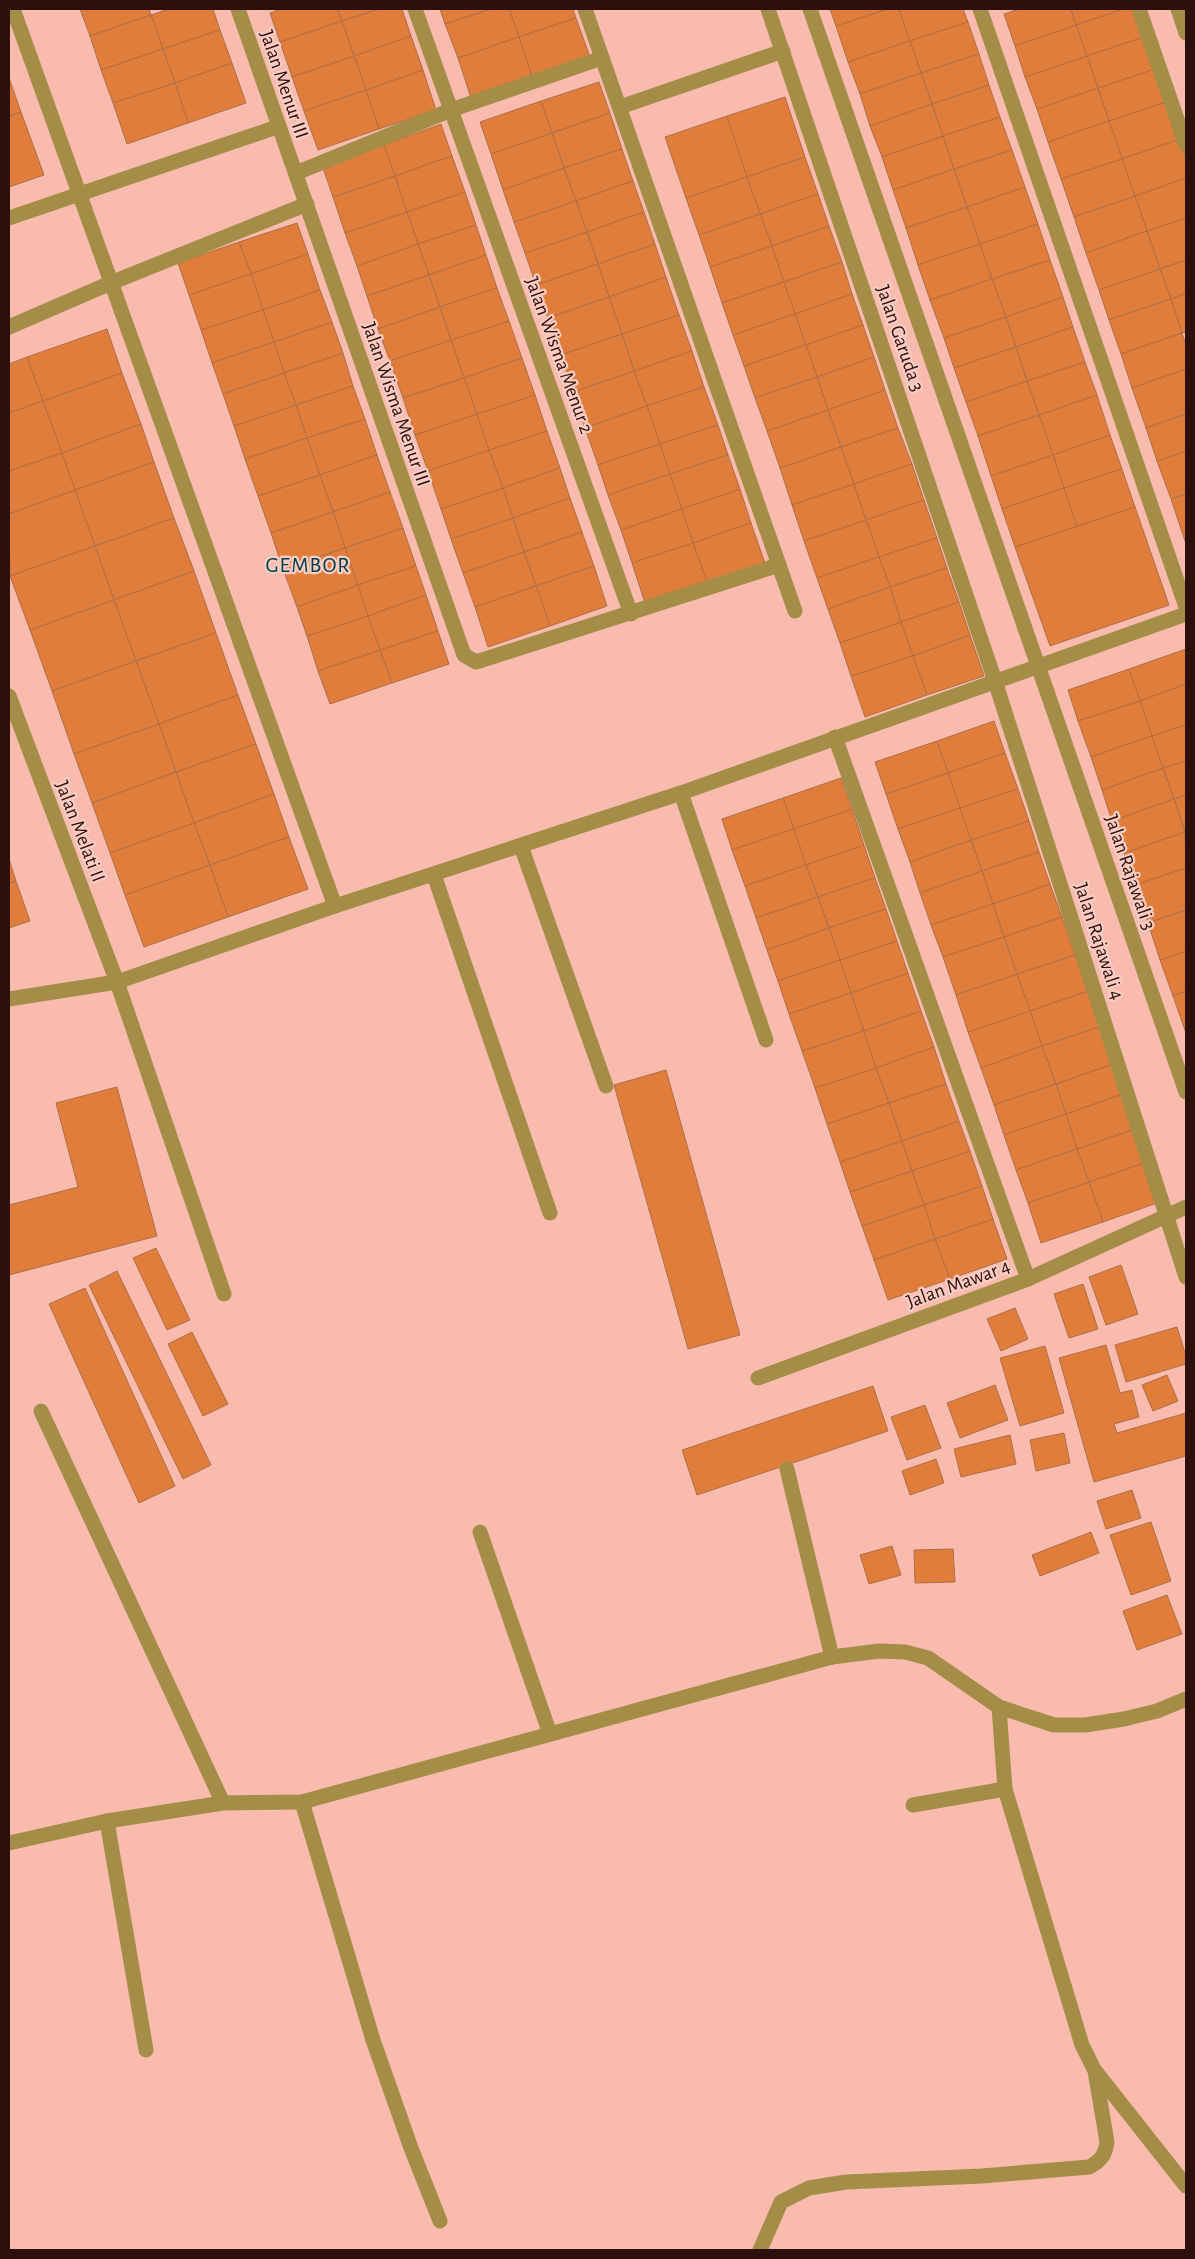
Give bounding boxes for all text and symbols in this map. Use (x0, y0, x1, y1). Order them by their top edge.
street label: Jalan Menur III (256, 27, 312, 141)
street label: Jalan Wisma Menur 2 (521, 274, 597, 436)
street label: Jalan Garuda 3 (872, 282, 928, 394)
street label: Jalan Wisma Menur III (359, 320, 434, 489)
district label: GEMBOR (265, 554, 351, 576)
street label: Jalan Melati II (52, 778, 109, 885)
street label: Jalan Rajawali 3 (1101, 812, 1159, 933)
street label: Jalan Rajawali 4 (1071, 880, 1127, 1002)
street label: Jalan Mawar 4 (904, 1256, 1013, 1312)

